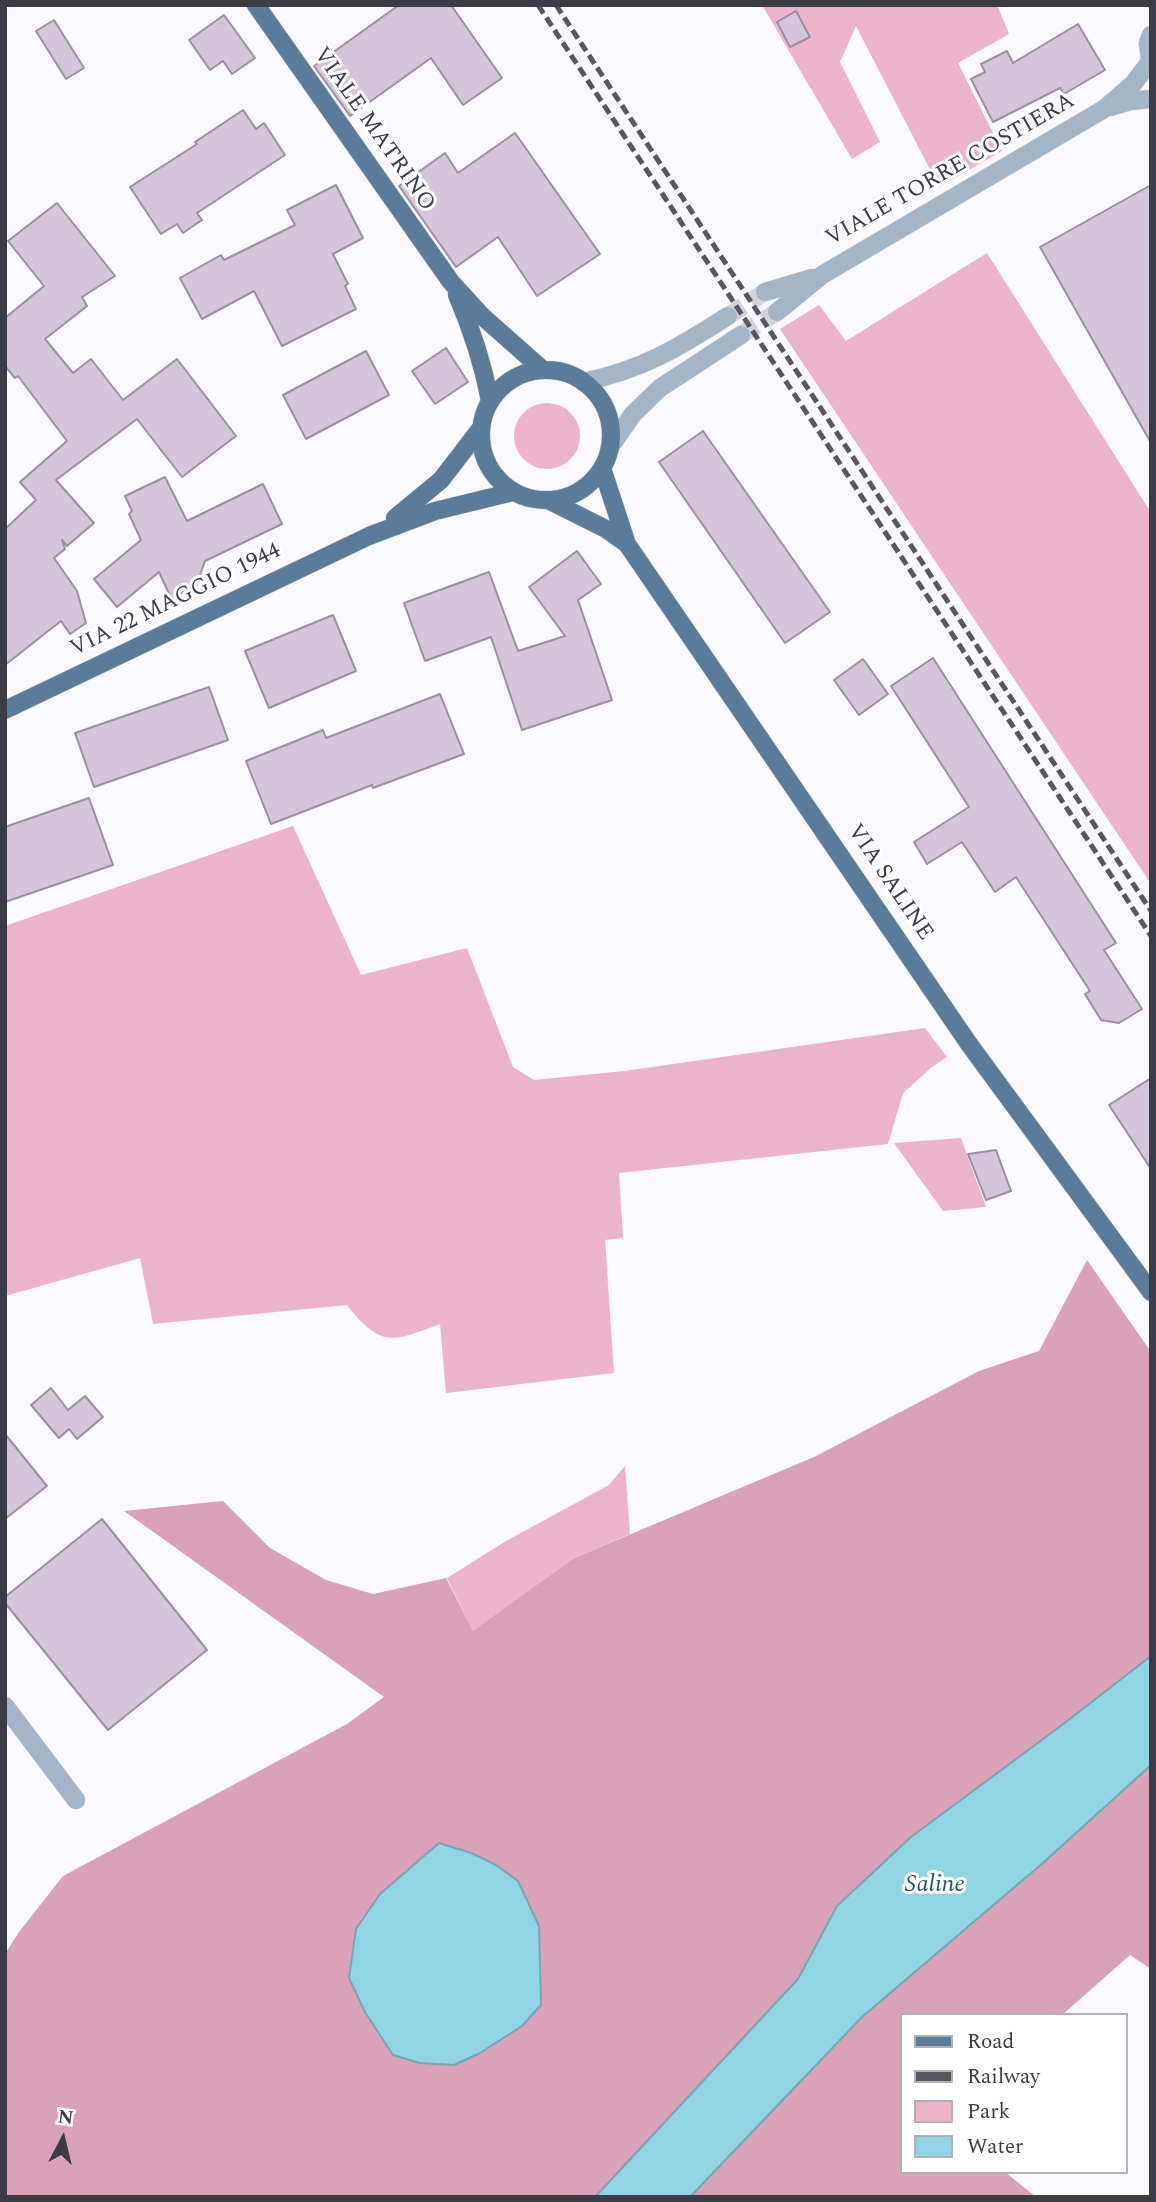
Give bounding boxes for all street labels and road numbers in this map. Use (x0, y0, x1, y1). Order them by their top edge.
street label: VIALE MATRINO (306, 43, 440, 217)
street label: VIALE TORRE COSTIERA (822, 88, 1080, 254)
street label: VIA 22 MAGGIO 1944 (66, 538, 286, 664)
street label: VIA SALINE (840, 819, 938, 947)

